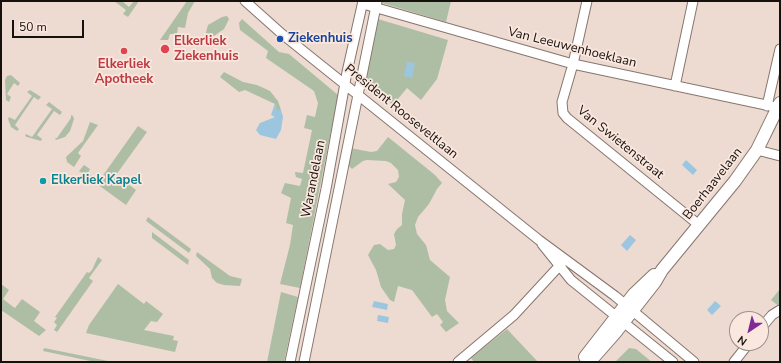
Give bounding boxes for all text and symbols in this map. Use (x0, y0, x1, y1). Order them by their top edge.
scale bar (14, 12, 86, 38)
text: 50 m (19, 19, 47, 35)
street label: Van Leeuwenhoeklaan (506, 24, 638, 72)
place label: Ziekenhuis (288, 31, 353, 47)
place label: Elkerliek Ziekenhuis (174, 34, 239, 65)
marker: Ziekenhuis (275, 34, 285, 44)
marker: Elkerliek Ziekenhuis (159, 43, 171, 55)
marker: Elkerliek Apotheek (119, 46, 129, 56)
place label: Elkerliek Apotheek (95, 57, 153, 88)
street label: President Rooseveltlaan (341, 61, 461, 163)
street label: Van Swietenstraat (573, 103, 667, 183)
street label: Warandelaan (299, 139, 329, 219)
street label: Boerhaavelaan (680, 145, 746, 223)
place label: Elkerliek Kapel (51, 173, 142, 189)
marker: Elkerliek Kapel (38, 176, 48, 186)
north arrow (729, 311, 769, 351)
text: N (735, 332, 750, 349)

